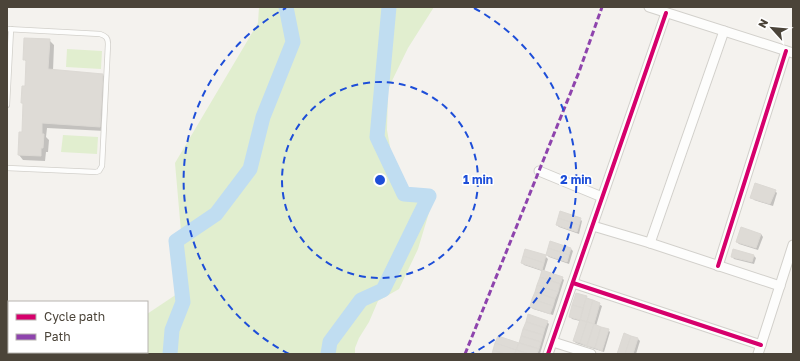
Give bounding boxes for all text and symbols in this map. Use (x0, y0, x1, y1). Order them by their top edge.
north arrow (752, 8, 792, 48)
text: N (755, 17, 770, 30)
text: 1 min (463, 172, 493, 187)
text: 2 min (560, 172, 592, 187)
centre of rings (373, 173, 387, 187)
legend (8, 301, 148, 353)
text: Cycle path (44, 309, 105, 324)
text: Path (44, 329, 71, 344)

